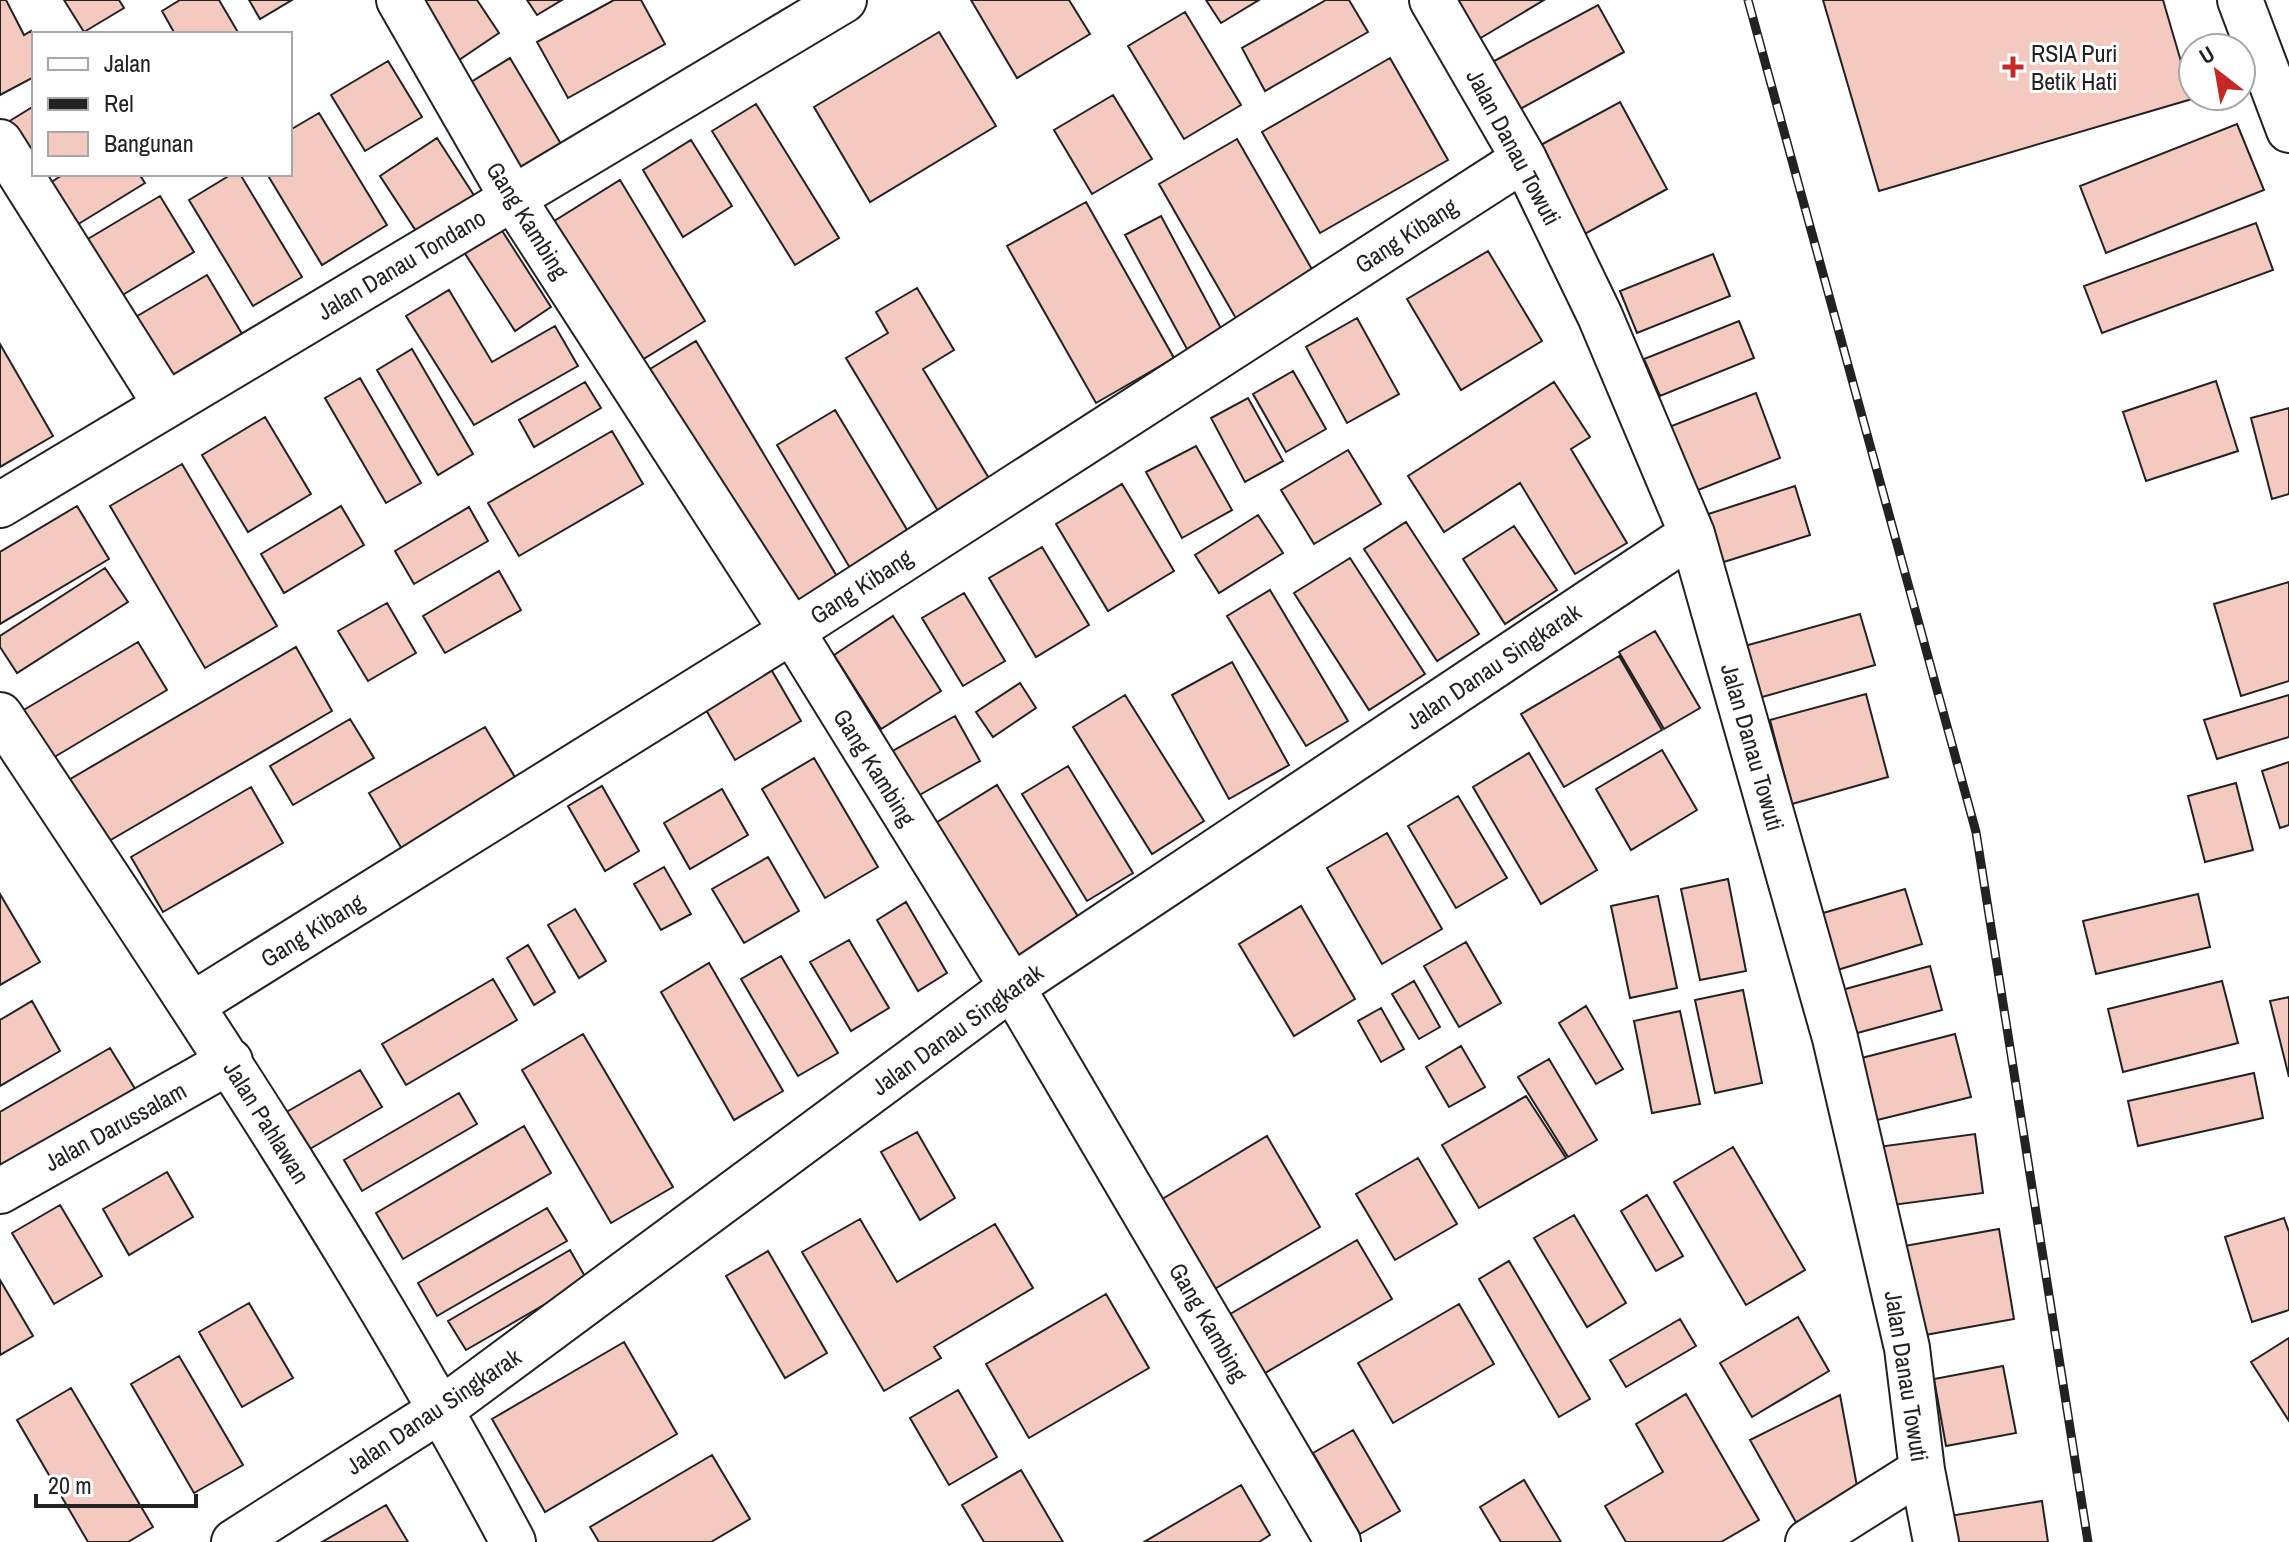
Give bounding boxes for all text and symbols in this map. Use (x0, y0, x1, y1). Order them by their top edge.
legend (32, 32, 292, 176)
north arrow (2177, 32, 2257, 112)
place label: RSIA Puri Betik Hati (2031, 37, 2117, 97)
text: U (2193, 39, 2220, 71)
text: Jalan (104, 47, 151, 79)
marker: RSIA Puri Betik Hati (2002, 56, 2024, 78)
street label: Jalan Danau Towuti (1459, 63, 1569, 231)
text: Rel (104, 87, 134, 119)
text: Bangunan (104, 127, 194, 159)
street label: Gang Kambing (479, 155, 577, 285)
street label: Gang Kibang (1349, 190, 1463, 280)
street label: Jalan Danau Tondano (311, 201, 491, 327)
street label: Gang Kibang (804, 541, 918, 631)
street label: Jalan Danau Singkarak (1399, 595, 1587, 736)
street label: Jalan Danau Towuti (1714, 660, 1792, 834)
street label: Gang Kambing (826, 702, 924, 832)
street label: Gang Kibang (254, 886, 370, 974)
street label: Jalan Danau Singkarak (865, 956, 1049, 1102)
street label: Jalan Pahlawan (217, 1055, 317, 1189)
street label: Jalan Darussalam (38, 1074, 192, 1178)
street label: Gang Kambing (1162, 1257, 1256, 1387)
street label: Jalan Danau Towuti (1878, 1288, 1936, 1464)
street label: Jalan Danau Singkarak (339, 1340, 527, 1481)
scale bar (36, 1458, 196, 1508)
text: 20 m (48, 1469, 92, 1501)

